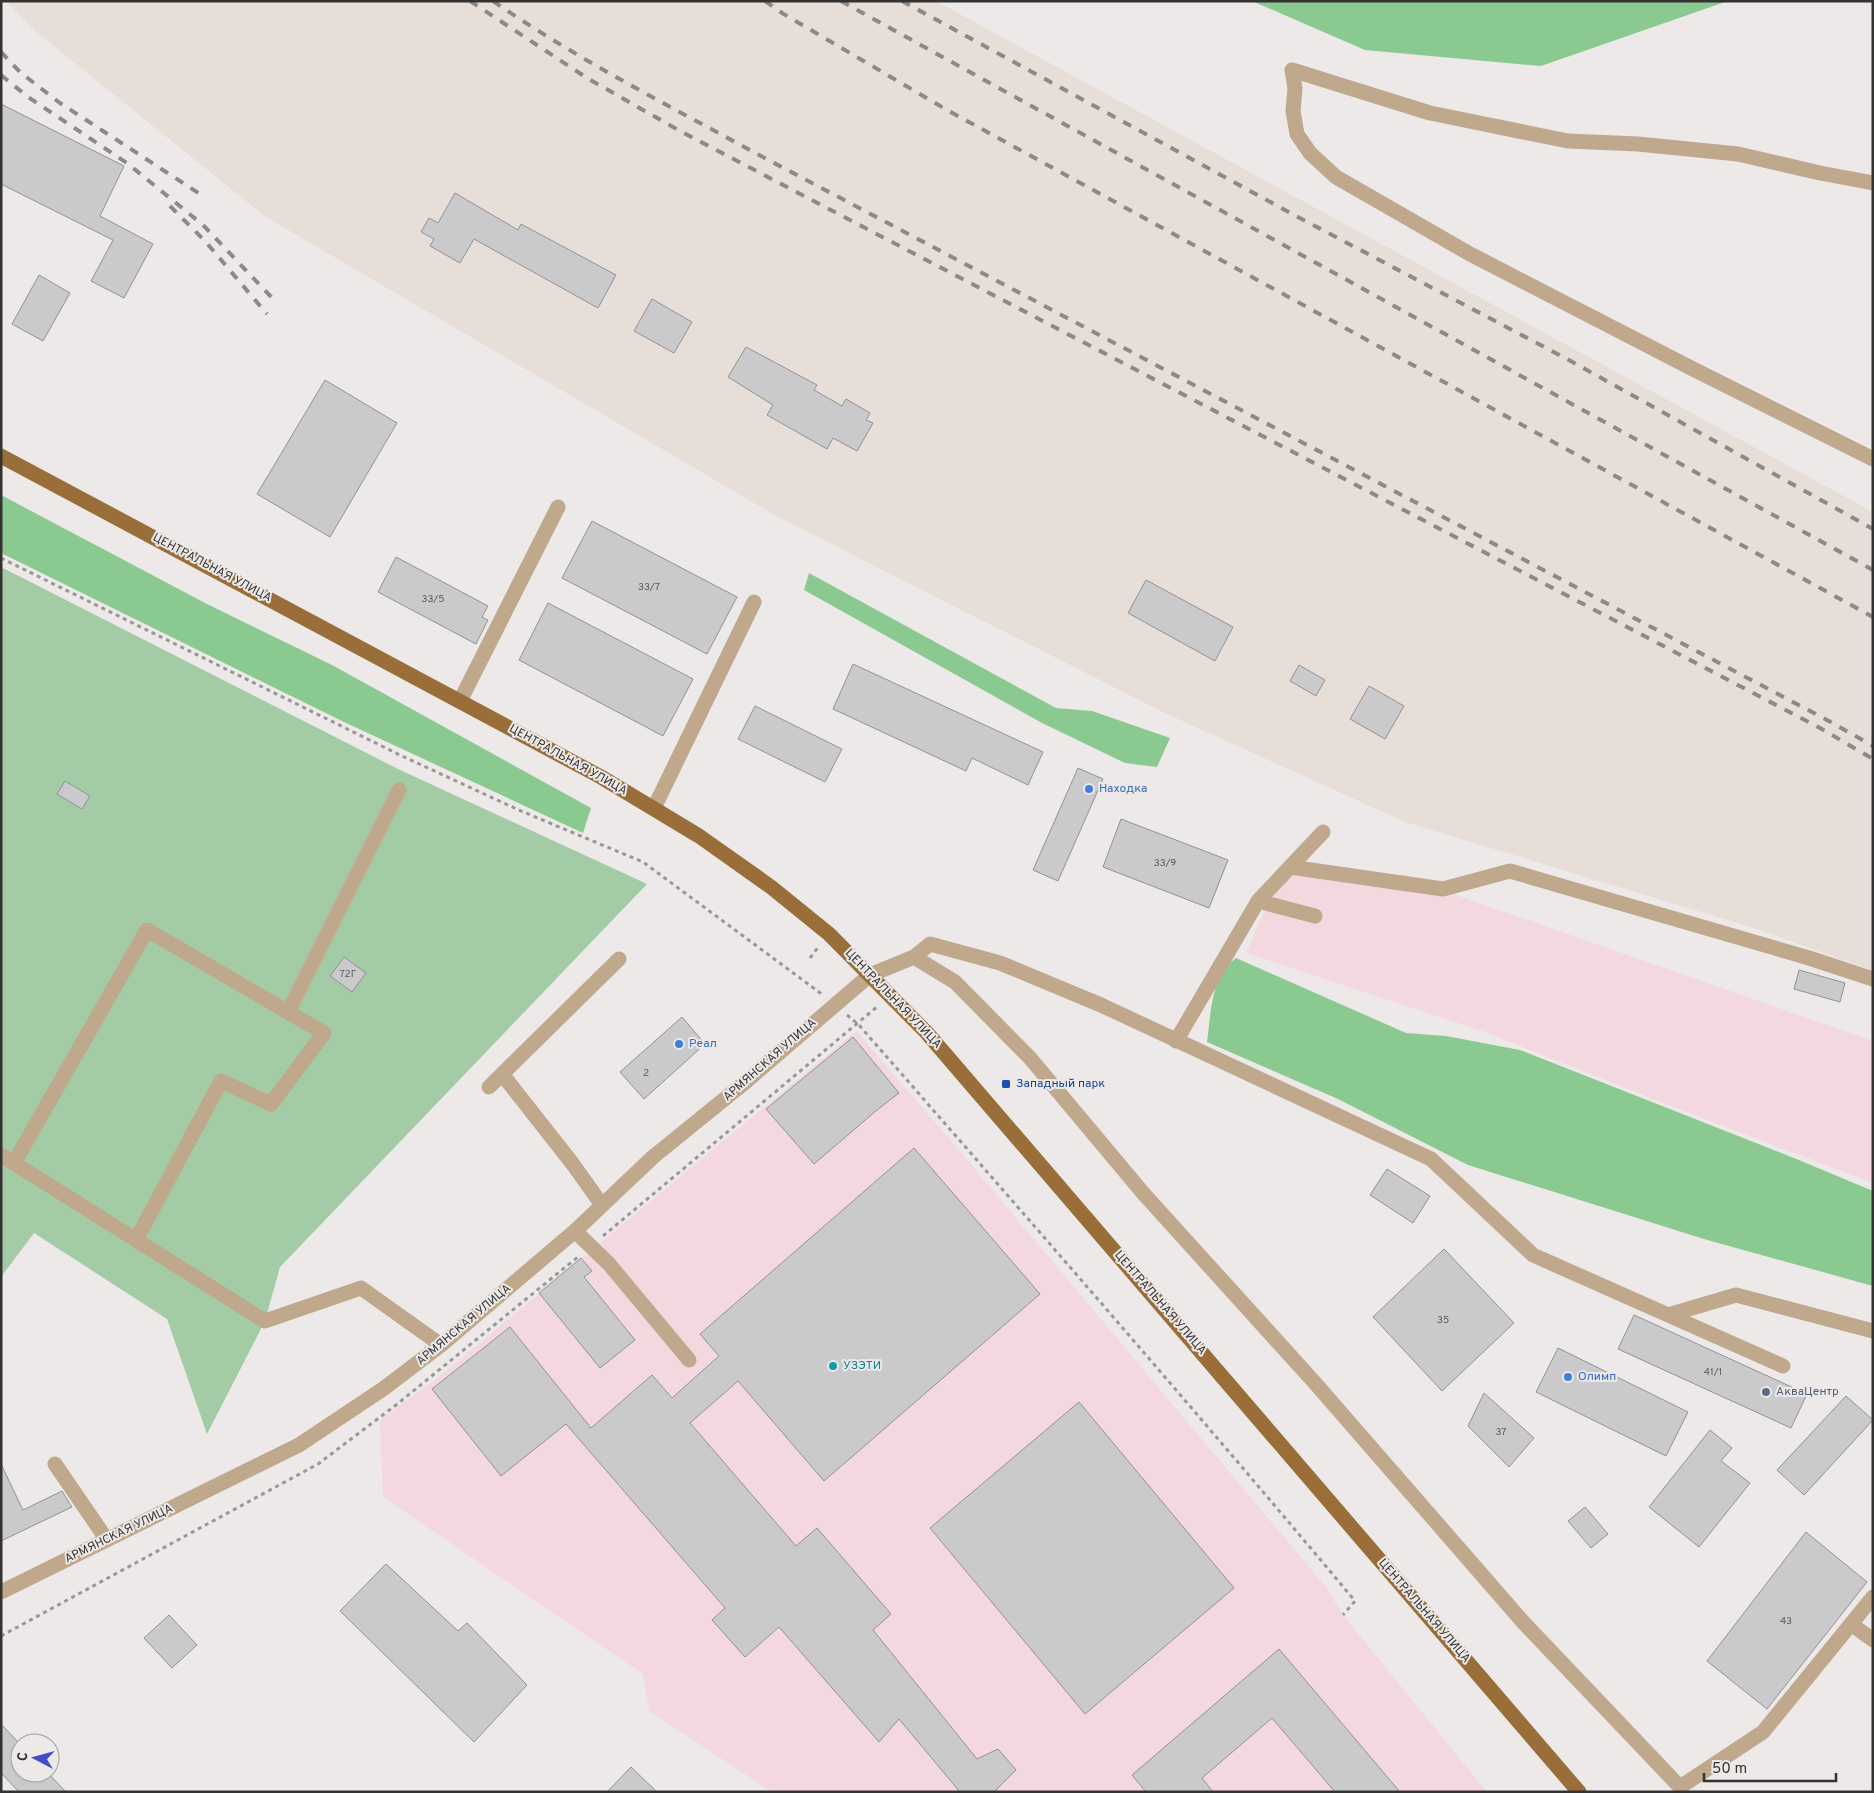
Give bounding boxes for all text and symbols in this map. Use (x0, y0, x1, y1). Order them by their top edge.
street label: ЦЕНТРАЛЬНАЯ УЛИЦА (150, 530, 274, 606)
house number: 33/7 (638, 581, 660, 594)
house number: 33/5 (422, 593, 444, 606)
street label: ЦЕНТРАЛЬНАЯ УЛИЦА (506, 721, 630, 799)
place label: Находка (1099, 781, 1147, 797)
marker: Находка (1083, 783, 1095, 795)
house number: 33/9 (1154, 857, 1176, 870)
street label: ЦЕНТРАЛЬНАЯ УЛИЦА (841, 946, 945, 1052)
house number: 72Г (340, 968, 357, 981)
street label: АРМЯНСКАЯ УЛИЦА (720, 1015, 820, 1105)
place label: Реал (689, 1036, 717, 1052)
marker: Реал (673, 1038, 685, 1050)
house number: 2 (643, 1067, 649, 1080)
place label: Западный парк (1016, 1076, 1105, 1092)
marker: Западный парк (1000, 1078, 1012, 1090)
street label: ЦЕНТРАЛЬНАЯ УЛИЦА (1110, 1248, 1210, 1358)
street label: АРМЯНСКАЯ УЛИЦА (413, 1281, 515, 1369)
house number: 35 (1437, 1314, 1449, 1327)
place label: УЗЭТИ (843, 1358, 881, 1374)
marker: УЗЭТИ (827, 1360, 839, 1372)
house number: 41/1 (1704, 1366, 1722, 1379)
place label: Олимп (1578, 1369, 1616, 1385)
marker: Олимп (1562, 1371, 1574, 1383)
place label: АкваЦентр (1776, 1384, 1839, 1400)
marker: АкваЦентр (1760, 1386, 1772, 1398)
house number: 37 (1495, 1426, 1507, 1439)
street label: АРМЯНСКАЯ УЛИЦА (62, 1501, 176, 1567)
street label: ЦЕНТРАЛЬНАЯ УЛИЦА (1374, 1556, 1474, 1666)
house number: 43 (1780, 1615, 1792, 1628)
north arrow (10, 1733, 60, 1783)
scale bar (1704, 1750, 1836, 1782)
text: С (15, 1751, 32, 1762)
text: 50 m (1712, 1760, 1747, 1779)

